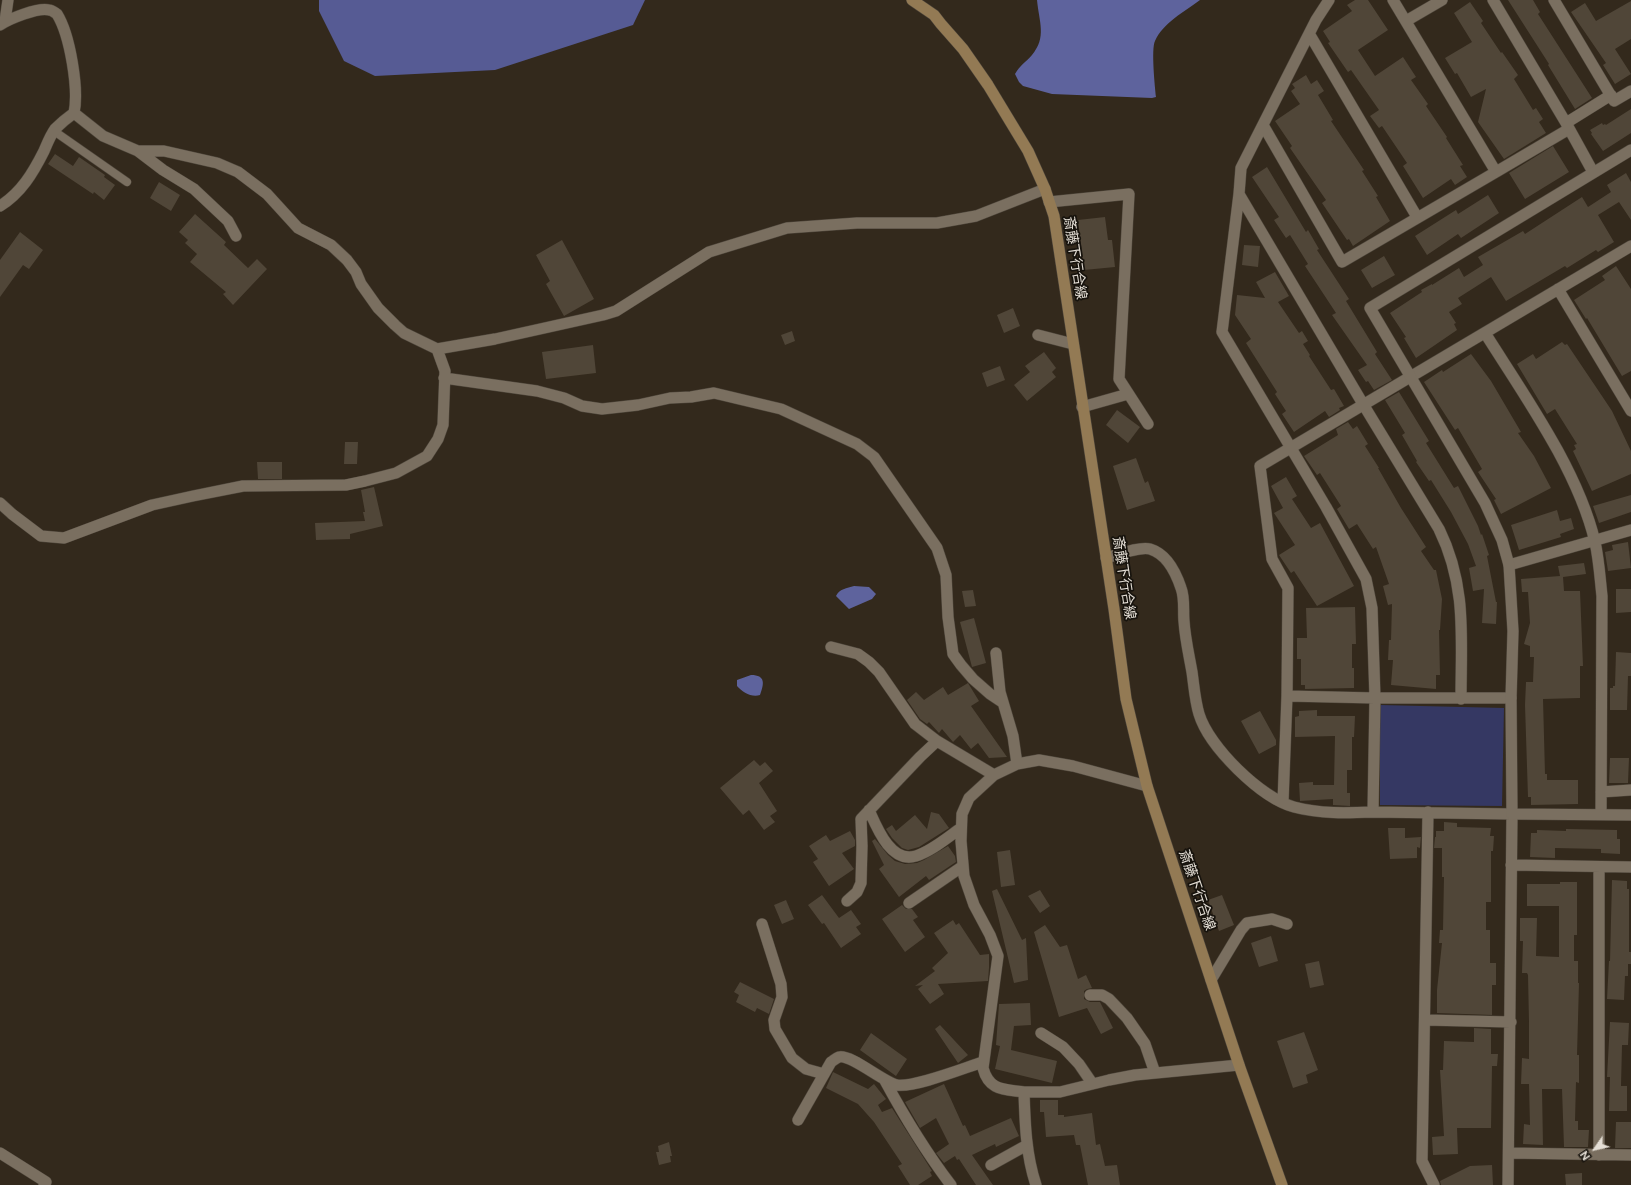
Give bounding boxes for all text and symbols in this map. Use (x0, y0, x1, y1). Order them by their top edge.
street label: 斎藤下行合線 (1060, 215, 1090, 301)
street label: 斎藤下行合線 (1109, 535, 1139, 621)
street label: 斎藤下行合線 (1175, 848, 1219, 932)
north arrow (1575, 1129, 1615, 1169)
text: N (1578, 1149, 1592, 1163)

